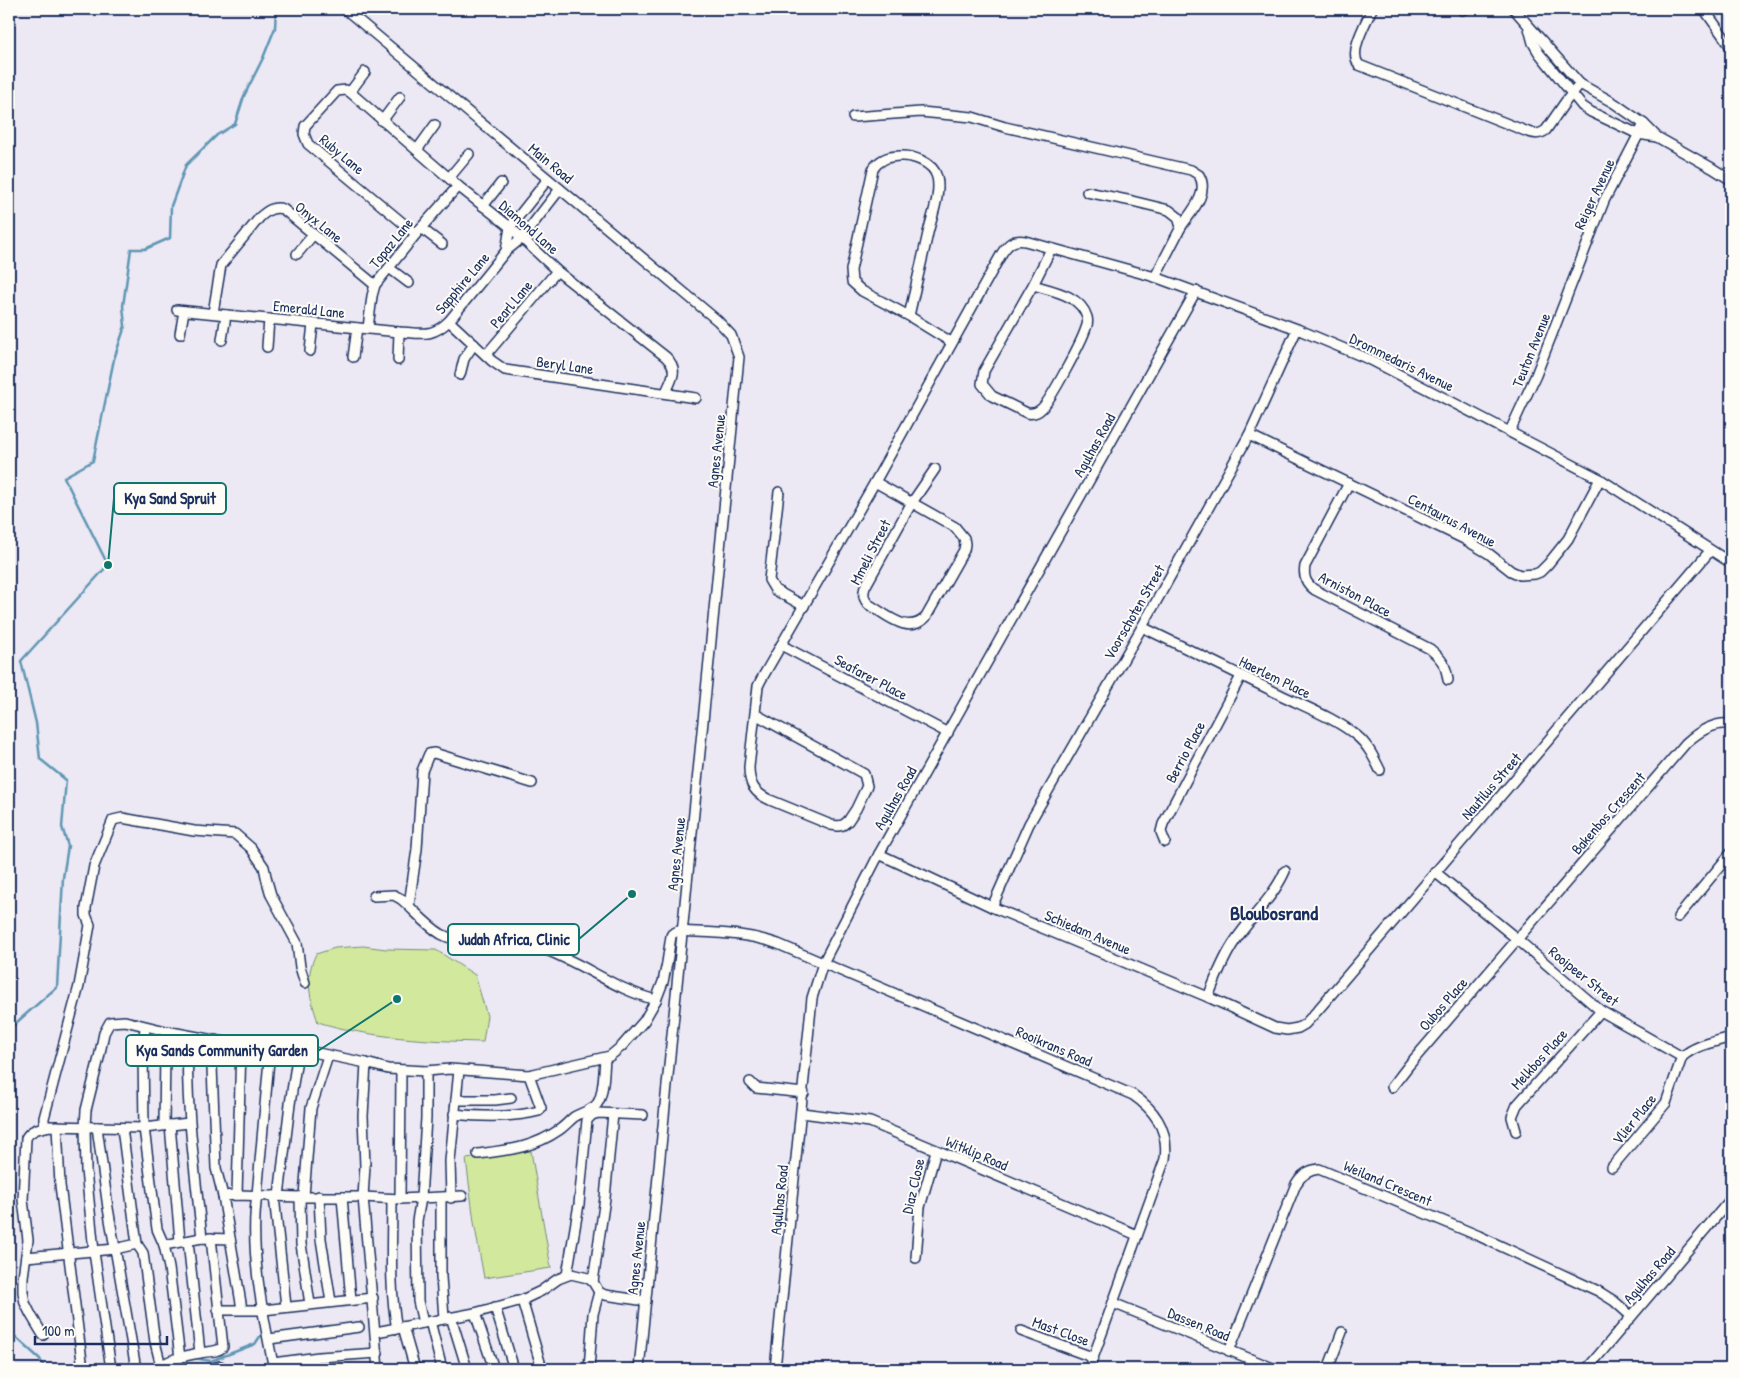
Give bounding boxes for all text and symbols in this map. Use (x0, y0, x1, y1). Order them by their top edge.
street label: Ruby Lane (315, 129, 369, 179)
street label: Main Road (524, 138, 578, 188)
street label: Reiger Avenue (1568, 155, 1620, 233)
street label: Diamond Lane (495, 195, 563, 259)
street label: Onyx Lane (291, 196, 347, 248)
street label: Topaz Lane (364, 213, 418, 273)
street label: Sapphire Lane (430, 248, 494, 318)
street label: Pearl Lane (485, 276, 537, 332)
street label: Emerald Lane (272, 295, 346, 323)
street label: Teuton Avenue (1507, 310, 1555, 390)
street label: Drommedaris Avenue (1346, 328, 1458, 396)
street label: Beryl Lane (535, 351, 595, 379)
street label: Agulhas Road (1068, 409, 1120, 481)
street label: Agnes Avenue (702, 413, 730, 489)
callout: Kya Sand Spruit (114, 483, 226, 514)
text: Kya Sand Spruit (124, 487, 216, 510)
street label: Centaurus Avenue (1404, 488, 1500, 552)
street label: Mmeli Street (845, 515, 896, 588)
street label: Voorschoten Street (1098, 560, 1170, 663)
street label: Arniston Place (1315, 566, 1395, 622)
street label: Seafarer Place (831, 649, 911, 705)
street label: Haerlem Place (1236, 651, 1314, 703)
street label: Berrio Place (1160, 718, 1210, 786)
street label: Nautilus Street (1456, 747, 1527, 824)
street label: Agulhas Road (868, 762, 922, 834)
street label: Bakenbos Crescent (1566, 766, 1650, 859)
street label: Agnes Avenue (662, 816, 690, 892)
district label: Bloubosrand (1230, 899, 1318, 926)
street label: Schiedam Avenue (1042, 904, 1134, 960)
callout: Judah Africa, Clinic (448, 924, 579, 955)
text: Judah Africa, Clinic (458, 928, 571, 950)
street label: Rooipeer Street (1544, 941, 1624, 1011)
street label: Oubos Place (1414, 973, 1472, 1035)
street label: Rooikrans Road (1013, 1021, 1095, 1071)
street label: Melkbos Place (1506, 1024, 1572, 1094)
callout: Kya Sands Community Garden (126, 1035, 318, 1066)
text: Kya Sands Community Garden (136, 1039, 308, 1062)
street label: Vlier Place (1607, 1089, 1661, 1149)
street label: Witklip Road (943, 1130, 1012, 1176)
street label: Weiland Crescent (1341, 1155, 1436, 1211)
street label: Diaz Close (896, 1156, 930, 1216)
street label: Agulhas Road (765, 1164, 793, 1236)
street label: Agnes Avenue (622, 1220, 650, 1296)
street label: Agulhas Road (1618, 1242, 1680, 1308)
street label: Dassen Road (1165, 1302, 1233, 1346)
street label: Mast Close (1030, 1311, 1092, 1351)
scale bar (35, 1313, 168, 1345)
text: 100 m (42, 1320, 75, 1341)

